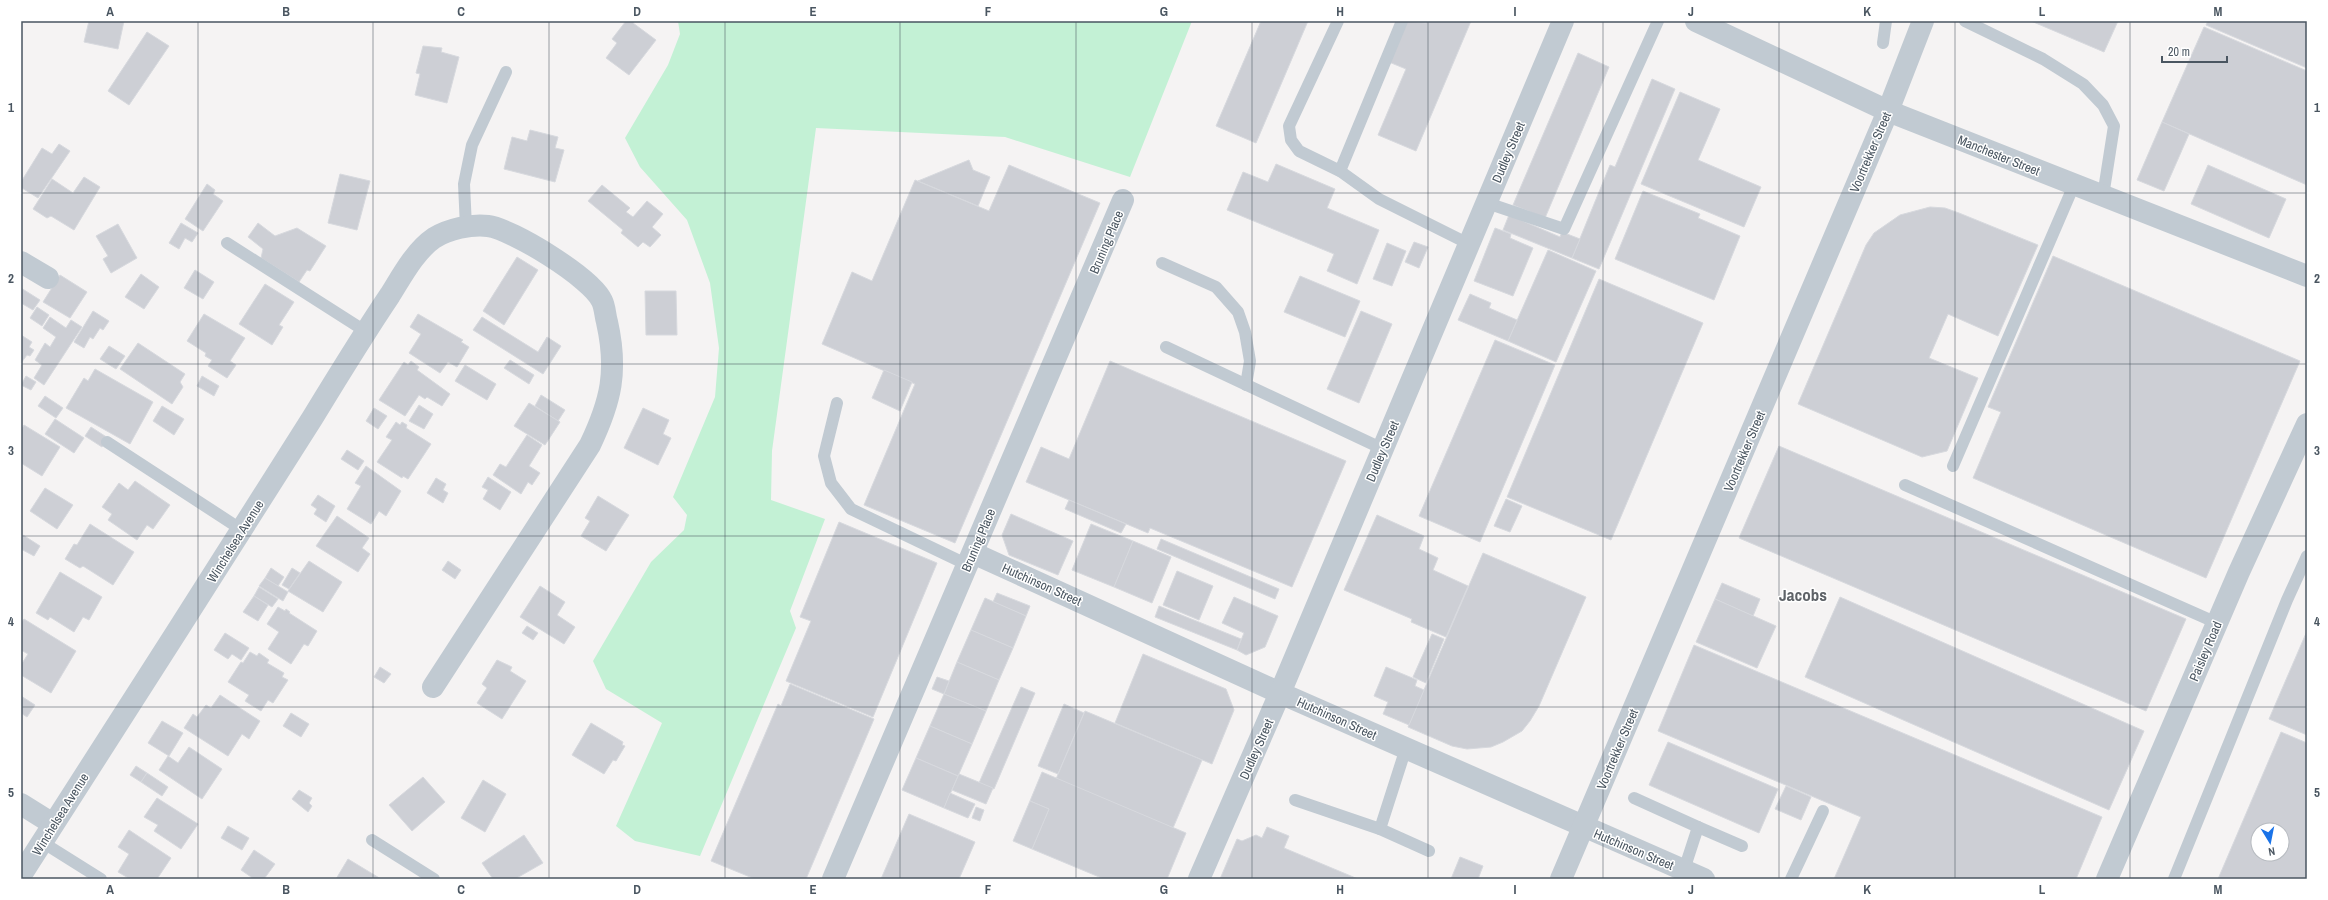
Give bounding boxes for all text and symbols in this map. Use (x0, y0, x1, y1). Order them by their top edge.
text: A (106, 3, 114, 20)
text: B (282, 3, 290, 20)
text: C (457, 3, 465, 20)
text: D (633, 3, 641, 20)
text: E (809, 3, 817, 20)
text: F (985, 3, 992, 20)
text: G (1160, 3, 1168, 20)
text: H (1336, 3, 1344, 20)
text: I (1514, 3, 1517, 20)
text: J (1688, 3, 1694, 20)
text: K (1863, 3, 1871, 20)
text: L (2039, 3, 2046, 20)
text: M (2214, 3, 2223, 20)
scale bar (2162, 38, 2227, 64)
text: 20 m (2168, 44, 2190, 60)
text: 1 (8, 99, 14, 116)
text: 1 (2314, 99, 2320, 116)
street label: Voortrekker Street (1846, 109, 1895, 195)
street label: Dudley Street (1488, 119, 1529, 185)
street label: Manchester Street (1955, 131, 2042, 180)
street label: Bruning Place (1086, 208, 1127, 276)
text: 2 (8, 270, 14, 287)
text: 2 (2314, 270, 2320, 287)
street label: Voortrekker Street (1720, 408, 1769, 494)
street label: Dudley Street (1362, 418, 1403, 484)
text: 3 (8, 442, 14, 459)
text: 3 (2314, 442, 2320, 459)
street label: Winchelsea Avenue (203, 497, 268, 586)
street label: Bruning Place (958, 506, 999, 574)
street label: Hutchinson Street (999, 559, 1084, 610)
district label: Jacobs (1779, 583, 1827, 606)
text: 4 (8, 613, 14, 630)
text: 4 (2314, 613, 2320, 630)
street label: Paisley Road (2185, 619, 2226, 684)
street label: Hutchinson Street (1294, 693, 1379, 744)
street label: Voortrekker Street (1593, 706, 1642, 792)
street label: Dudley Street (1236, 716, 1277, 782)
street label: Winchelsea Avenue (28, 770, 93, 859)
text: 5 (8, 784, 14, 801)
text: 5 (2314, 784, 2320, 801)
north arrow (2250, 822, 2290, 862)
street label: Hutchinson Street (1591, 825, 1676, 874)
text: N (2267, 844, 2276, 859)
text: A (106, 881, 114, 898)
text: B (282, 881, 290, 898)
text: C (457, 881, 465, 898)
text: D (633, 881, 641, 898)
text: E (809, 881, 817, 898)
text: F (985, 881, 992, 898)
text: G (1160, 881, 1168, 898)
text: H (1336, 881, 1344, 898)
text: I (1514, 881, 1517, 898)
text: J (1688, 881, 1694, 898)
text: K (1863, 881, 1871, 898)
text: L (2039, 881, 2046, 898)
text: M (2214, 881, 2223, 898)

